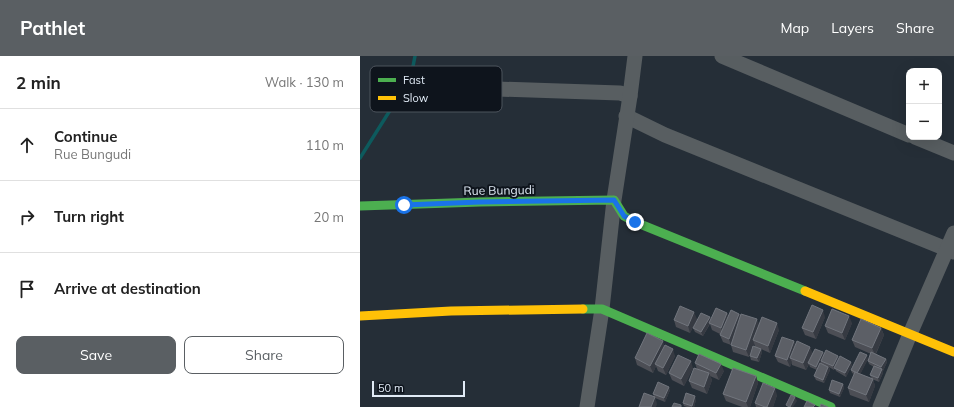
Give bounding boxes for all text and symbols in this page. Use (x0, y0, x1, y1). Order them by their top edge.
text: Pathlet (20, 16, 85, 40)
text: Map (780, 19, 809, 37)
text: Layers (831, 19, 874, 37)
text: Share (896, 19, 934, 37)
legend (370, 66, 502, 112)
map controls (906, 68, 942, 140)
button: + (906, 68, 942, 104)
text: 2 min (16, 72, 61, 93)
text: Fast (403, 73, 425, 87)
text: Walk · 130 m (265, 74, 344, 90)
text: Slow (403, 91, 429, 105)
button: − (906, 104, 942, 140)
text: Continue (54, 127, 117, 146)
icon: ahead (16, 134, 38, 156)
text: 110 m (306, 137, 344, 153)
text: Rue Bungudi (54, 146, 131, 162)
street label: Rue Bungudi (463, 182, 535, 198)
route start (395, 196, 413, 214)
icon: right (16, 206, 38, 228)
text: Turn right (54, 207, 124, 226)
text: 20 m (314, 209, 344, 225)
route end (626, 213, 644, 231)
icon: arrive (16, 278, 38, 300)
text: Arrive at destination (54, 279, 201, 298)
button: Save (16, 336, 176, 374)
button: Share (184, 336, 344, 374)
scale bar (372, 379, 465, 398)
text: 50 m (378, 381, 404, 395)

